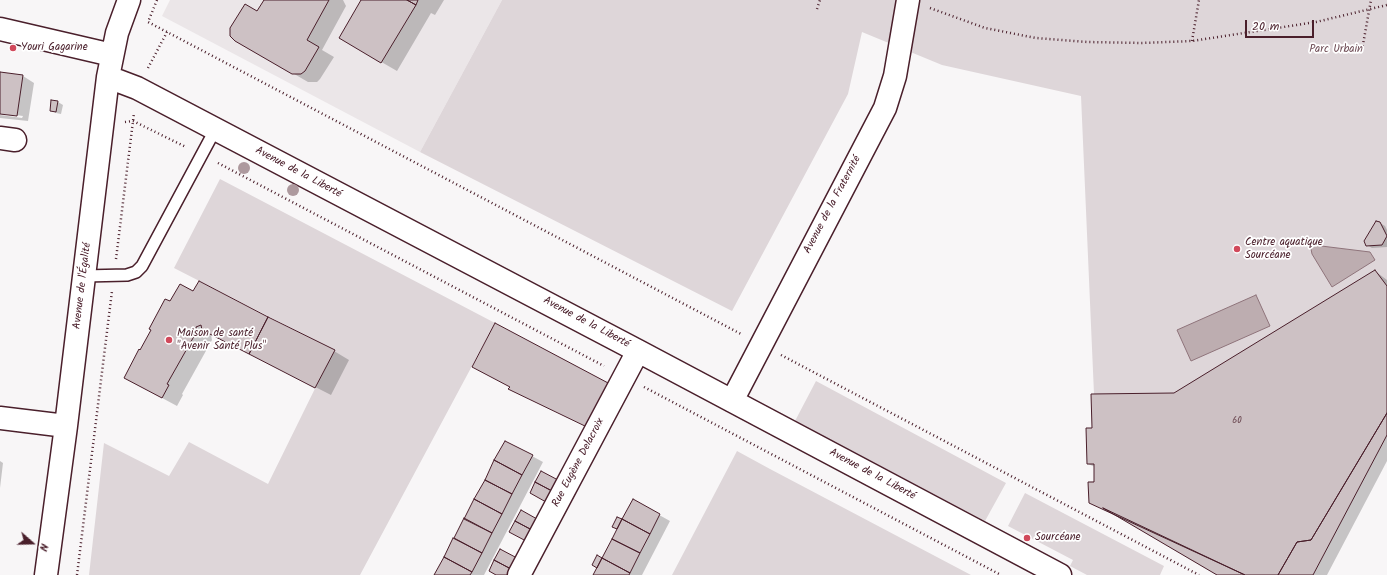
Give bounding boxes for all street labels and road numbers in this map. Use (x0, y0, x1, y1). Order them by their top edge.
street label: Avenue de la Liberté (253, 145, 343, 201)
street label: Avenue de la Fraternité (802, 154, 864, 256)
street label: Avenue de l'Égalité (71, 242, 95, 330)
street label: Avenue de la Liberté (541, 295, 631, 351)
street label: Rue Eugène Delacroix (550, 416, 608, 510)
street label: Avenue de la Liberté (827, 447, 917, 503)

